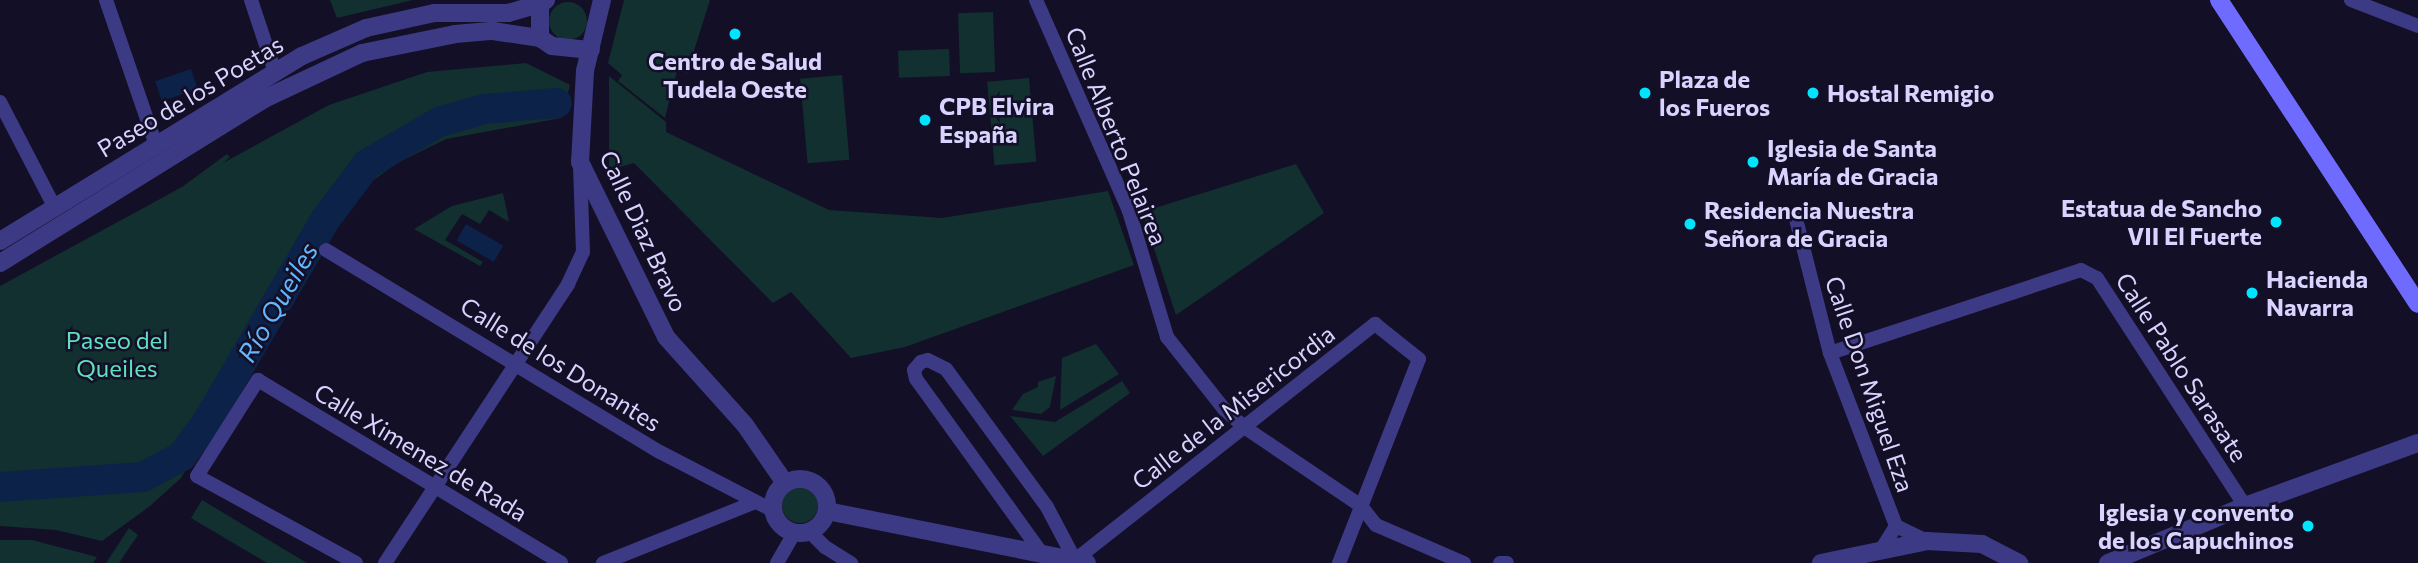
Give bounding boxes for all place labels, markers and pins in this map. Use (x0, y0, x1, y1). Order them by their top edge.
marker: Centro de Salud Tudela Oeste (725, 24, 745, 44)
place label: Centro de Salud Tudela Oeste (648, 47, 822, 103)
place label: Plaza de los Fueros (1659, 65, 1770, 121)
place label: Hostal Remigio (1827, 79, 1994, 107)
marker: Plaza de los Fueros (1637, 85, 1653, 101)
marker: Hostal Remigio (1805, 85, 1821, 101)
place label: CPB Elvira España (939, 92, 1054, 148)
marker: CPB Elvira España (917, 112, 933, 128)
place label: Iglesia de Santa María de Gracia (1767, 134, 1938, 190)
marker: Iglesia de Santa María de Gracia (1745, 154, 1761, 170)
place label: Estatua de Sancho VII El Fuerte (2061, 194, 2262, 250)
place label: Residencia Nuestra Señora de Gracia (1704, 196, 1914, 252)
marker: Estatua de Sancho VII El Fuerte (2268, 214, 2284, 230)
marker: Residencia Nuestra Señora de Gracia (1682, 216, 1698, 232)
place label: Hacienda Navarra (2266, 265, 2368, 321)
marker: Hacienda Navarra (2244, 285, 2260, 301)
place label: Iglesia y convento de los Capuchinos (2098, 498, 2294, 554)
marker: Iglesia y convento de los Capuchinos (2300, 518, 2316, 534)

